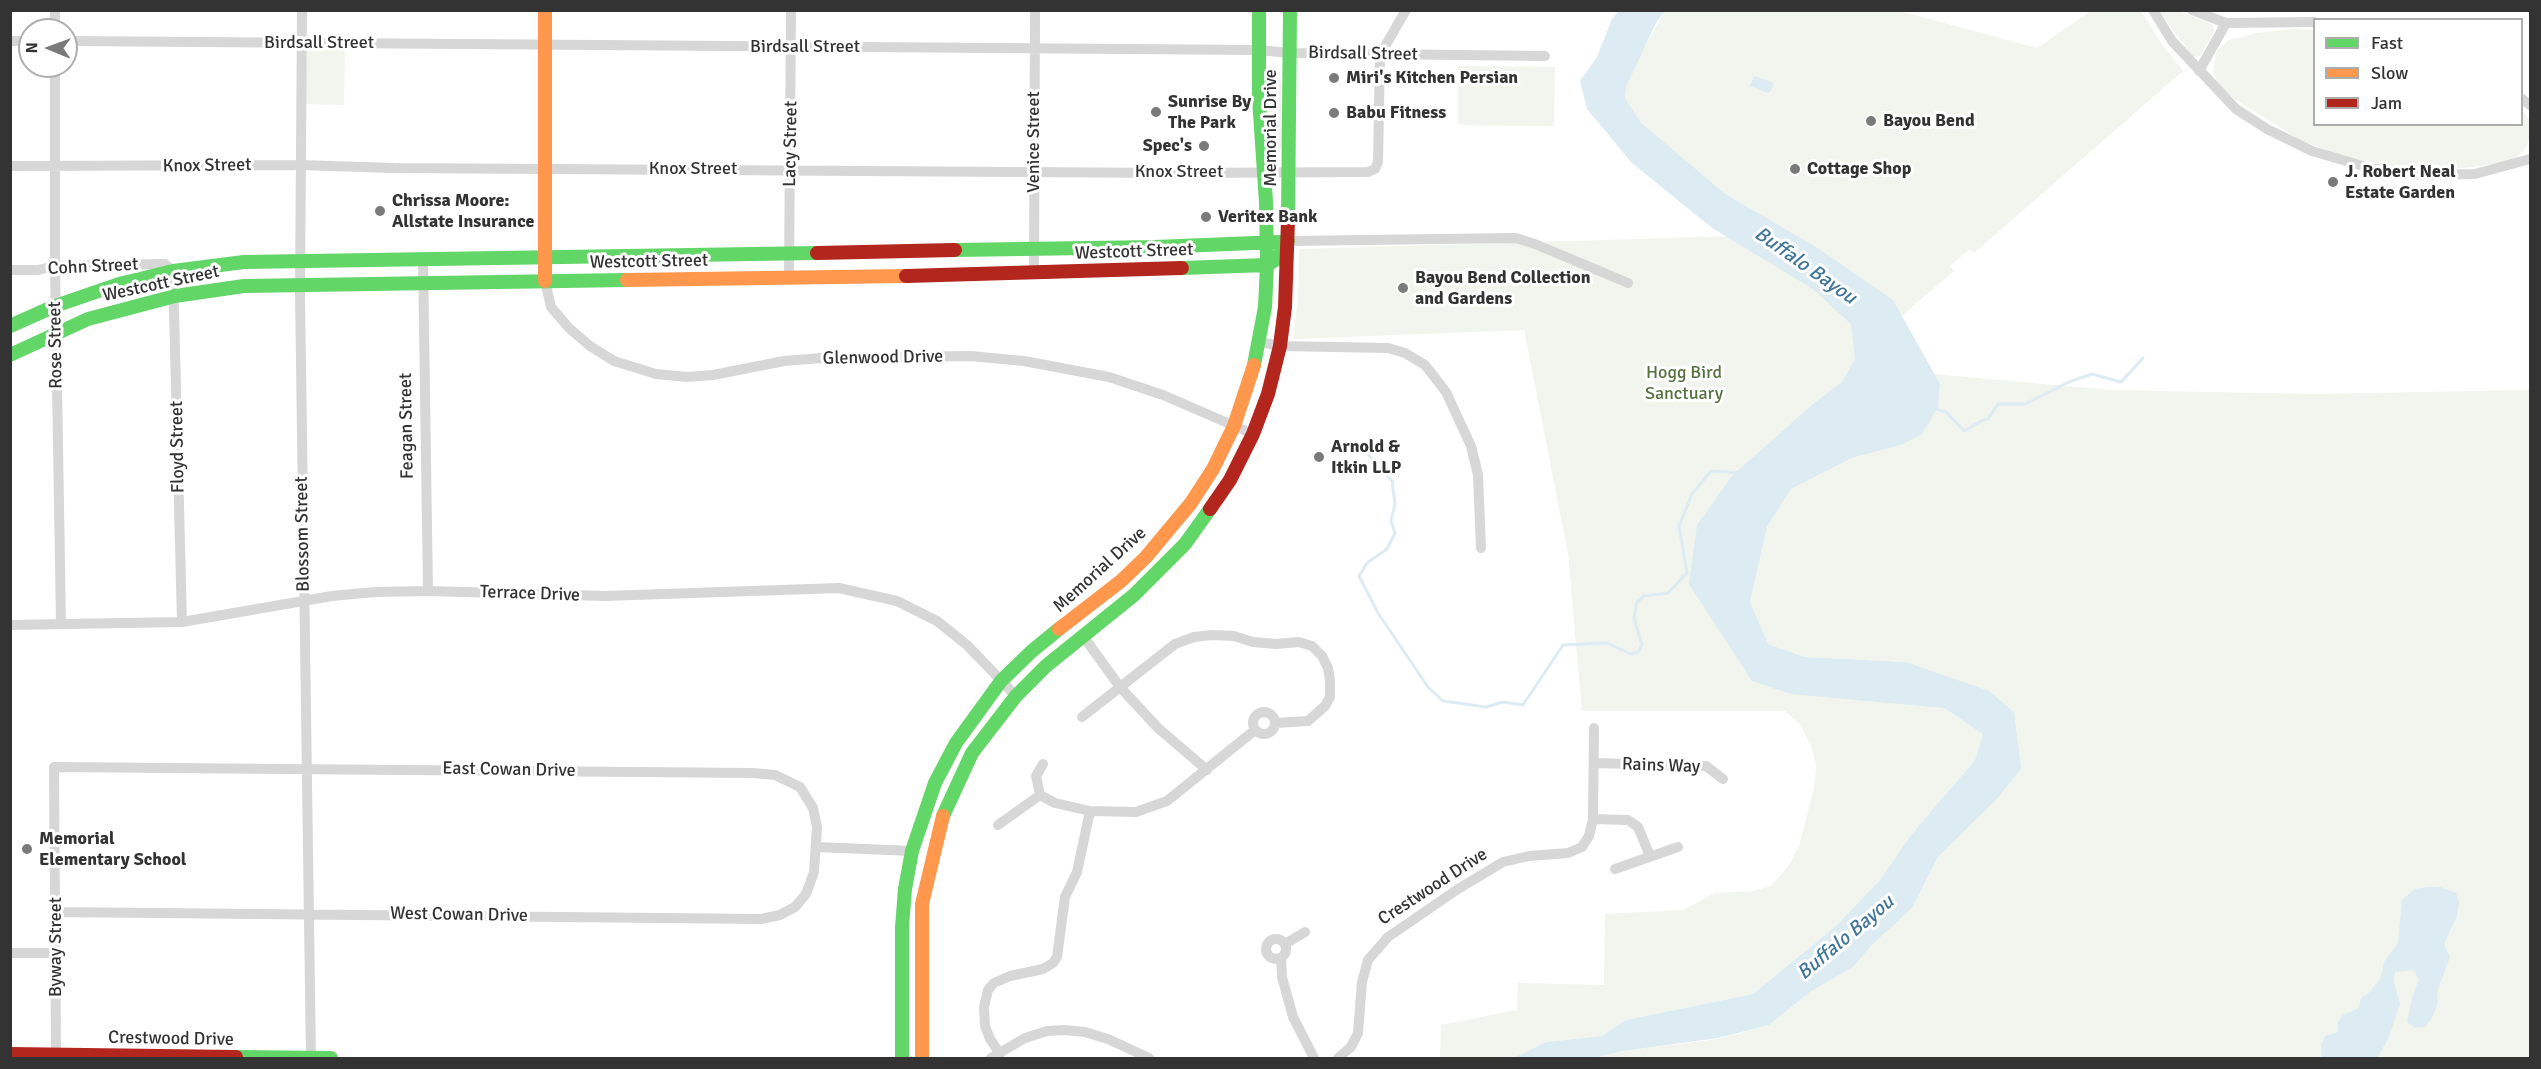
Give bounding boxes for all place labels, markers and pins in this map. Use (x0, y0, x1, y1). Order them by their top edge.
place label: Miri's Kitchen Persian (1346, 67, 1518, 89)
marker: Miri's Kitchen Persian (1327, 71, 1341, 85)
place label: Sunrise By The Park (1168, 91, 1251, 134)
place label: Babu Fitness (1346, 102, 1446, 124)
marker: Sunrise By The Park (1149, 105, 1163, 119)
marker: Babu Fitness (1327, 106, 1341, 120)
place label: Bayou Bend (1883, 110, 1975, 132)
marker: Bayou Bend (1864, 114, 1878, 128)
place label: Spec's (1143, 135, 1192, 157)
marker: Spec's (1197, 139, 1211, 153)
place label: Cottage Shop (1807, 158, 1911, 180)
place label: J. Robert Neal Estate Garden (2345, 161, 2456, 204)
marker: Cottage Shop (1788, 162, 1802, 176)
marker: J. Robert Neal Estate Garden (2326, 175, 2340, 189)
place label: Chrissa Moore: Allstate Insurance (392, 190, 534, 232)
marker: Chrissa Moore: Allstate Insurance (373, 204, 387, 218)
place label: Veritex Bank (1218, 206, 1317, 228)
marker: Veritex Bank (1199, 210, 1213, 224)
place label: Bayou Bend Collection and Gardens (1415, 267, 1591, 310)
marker: Bayou Bend Collection and Gardens (1396, 281, 1410, 295)
place label: Arnold & Itkin LLP (1331, 436, 1401, 478)
marker: Arnold & Itkin LLP (1312, 450, 1326, 464)
place label: Memorial Elementary School (39, 828, 186, 870)
marker: Memorial Elementary School (20, 842, 34, 856)

